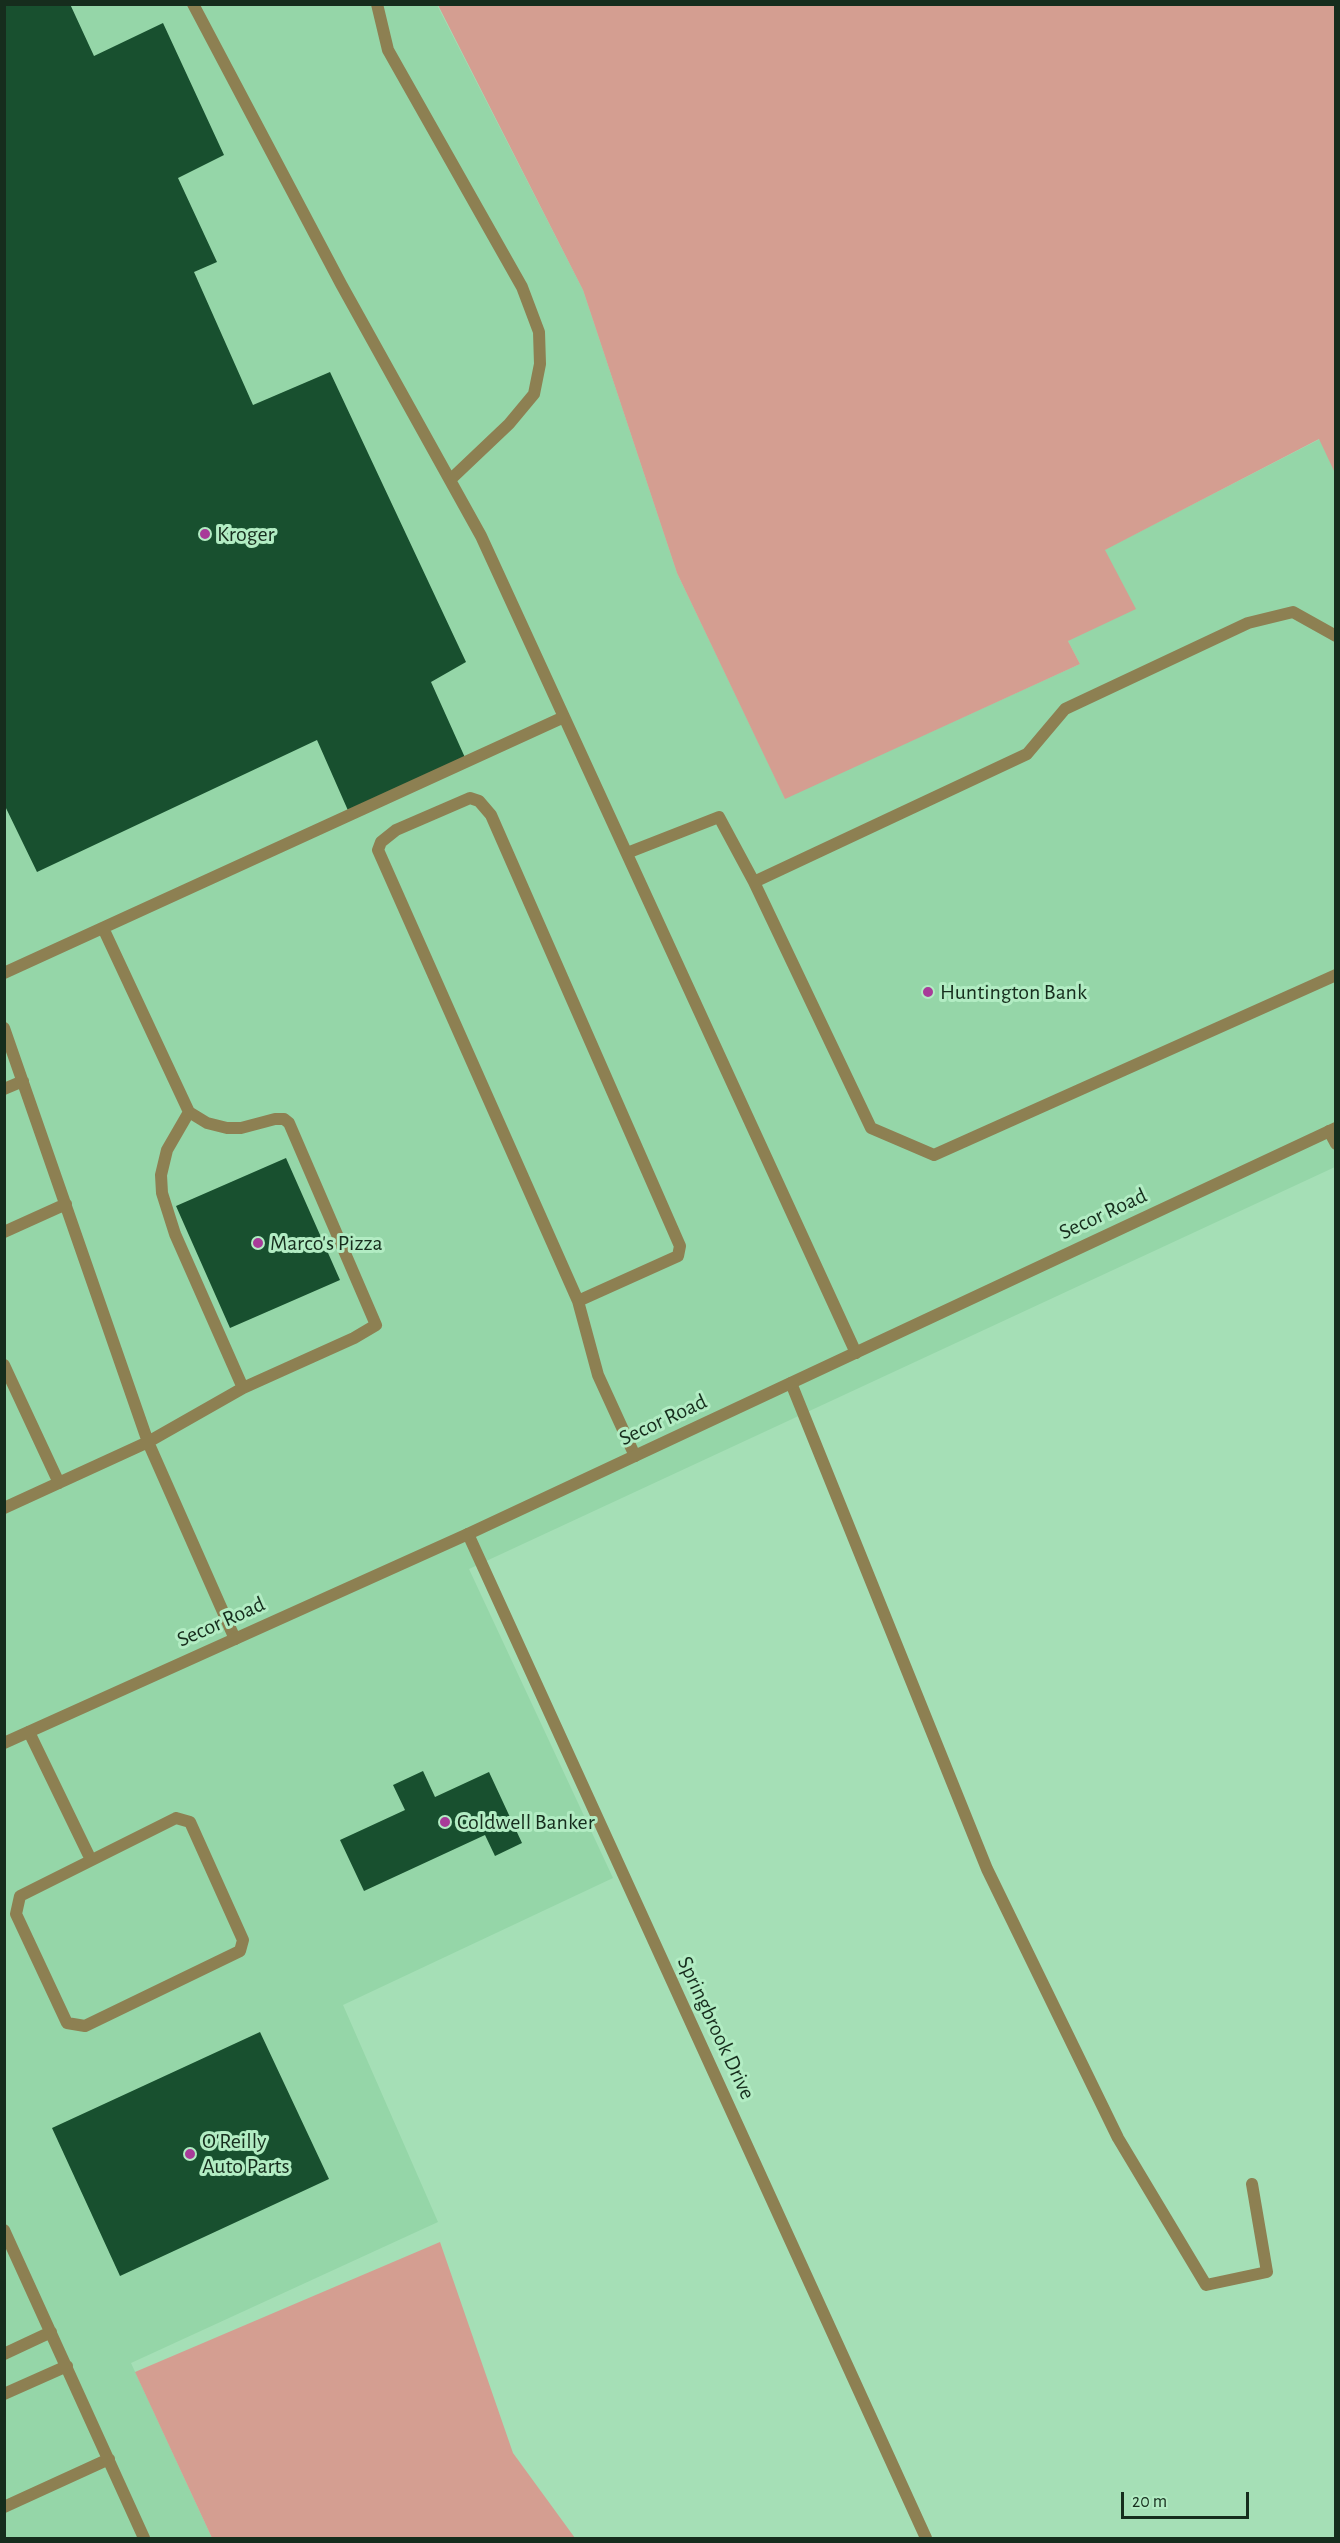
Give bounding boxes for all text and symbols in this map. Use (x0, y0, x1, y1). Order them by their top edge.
place label: Kroger (217, 521, 275, 547)
marker: Kroger (198, 527, 212, 541)
place label: Huntington Bank (940, 979, 1087, 1005)
marker: Huntington Bank (921, 985, 935, 999)
street label: Secor Road (1055, 1182, 1151, 1246)
place label: Marco's Pizza (270, 1230, 383, 1256)
marker: Marco's Pizza (251, 1236, 265, 1250)
street label: Secor Road (615, 1388, 711, 1452)
street label: Secor Road (173, 1591, 269, 1653)
place label: Coldwell Banker (457, 1809, 595, 1835)
marker: Coldwell Banker (438, 1815, 452, 1829)
street label: Springbrook Drive (671, 1952, 761, 2104)
place label: O'Reilly Auto Parts (202, 2128, 290, 2180)
marker: O'Reilly Auto Parts (183, 2147, 197, 2161)
scale bar (1124, 2480, 1252, 2518)
text: 20 m (1132, 2493, 1167, 2511)

